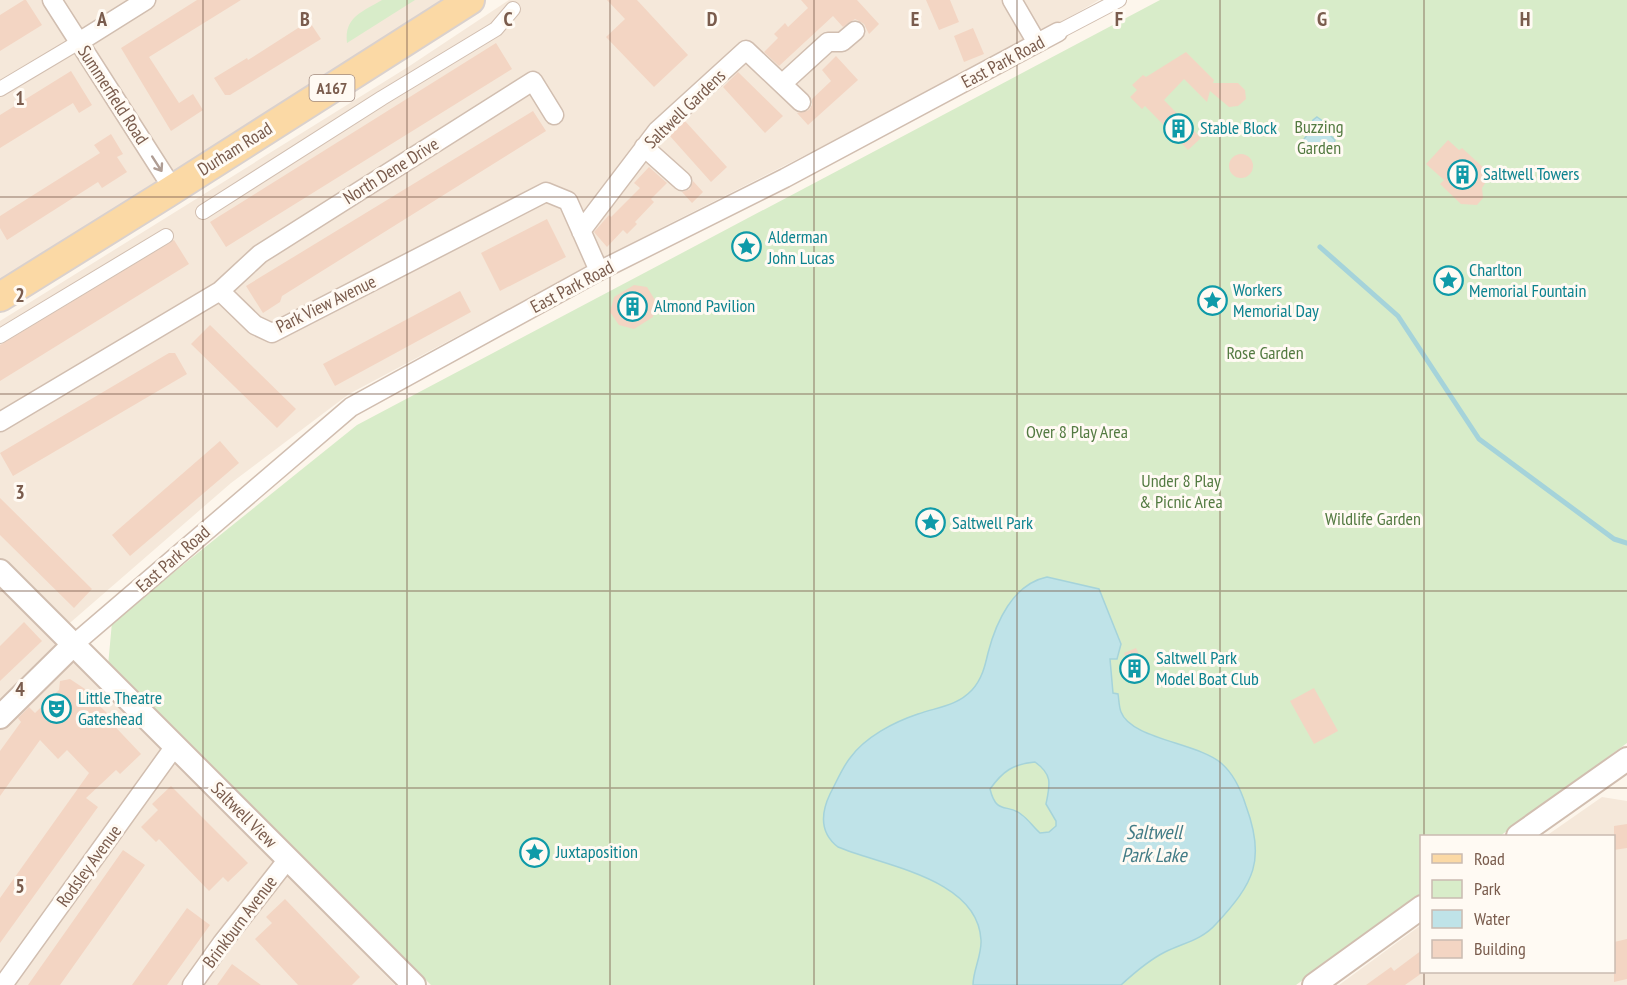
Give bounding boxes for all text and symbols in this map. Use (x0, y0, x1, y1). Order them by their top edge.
text: A (96, 6, 108, 32)
text: B (300, 6, 310, 32)
text: C (503, 6, 513, 32)
text: D (707, 6, 718, 32)
text: E (911, 6, 919, 32)
text: F (1115, 6, 1123, 32)
text: G (1317, 6, 1327, 32)
text: H (1520, 6, 1530, 32)
street label: East Park Road (957, 30, 1048, 93)
street label: Summerfield Road (73, 41, 154, 148)
street label: Saltwell Gardens (639, 64, 730, 153)
road number: A167 (310, 75, 354, 101)
text: 1 (15, 85, 25, 111)
building icon: Stable Block (1163, 112, 1195, 144)
park label: Buzzing Garden (1295, 115, 1343, 159)
place label: Stable Block (1200, 116, 1277, 139)
street label: Durham Road (193, 117, 276, 180)
street label: North Dene Drive (339, 132, 443, 209)
one-way arrow (151, 155, 163, 172)
building icon: Saltwell Towers (1446, 158, 1478, 190)
place label: Saltwell Towers (1483, 162, 1579, 185)
place label: Alderman John Lucas (767, 225, 834, 269)
place icon: Alderman John Lucas (731, 231, 763, 263)
street label: East Park Road (526, 255, 617, 318)
place label: Charlton Memorial Fountain (1469, 258, 1586, 302)
place icon: Charlton Memorial Fountain (1432, 264, 1464, 296)
street label: Park View Avenue (272, 269, 380, 338)
place label: Workers Memorial Day (1233, 278, 1319, 322)
text: 2 (15, 282, 25, 308)
place icon: Workers Memorial Day (1196, 284, 1228, 316)
building icon: Almond Pavilion (617, 290, 649, 322)
place label: Almond Pavilion (654, 294, 755, 317)
park label: Rose Garden (1226, 341, 1304, 364)
park label: Over 8 Play Area (1026, 420, 1128, 443)
park label: Under 8 Play & Picnic Area (1139, 469, 1223, 513)
text: 3 (15, 479, 25, 505)
place icon: Saltwell Park (915, 507, 947, 539)
park label: Wildlife Garden (1325, 507, 1421, 530)
place label: Saltwell Park (952, 511, 1033, 534)
street label: East Park Road (131, 520, 214, 597)
place label: Saltwell Park Model Boat Club (1156, 646, 1259, 690)
building icon: Saltwell Park Model Boat Club (1119, 652, 1151, 684)
text: 4 (15, 676, 25, 702)
place label: Little Theatre Gateshead (78, 686, 162, 730)
theatre icon: Little Theatre Gateshead (41, 692, 73, 724)
street label: Saltwell View (207, 777, 282, 853)
water label: Saltwell Park Lake (1121, 819, 1188, 868)
street label: Rodsley Avenue (51, 820, 126, 911)
legend (1420, 835, 1615, 973)
place icon: Juxtaposition (519, 836, 551, 868)
place label: Juxtaposition (555, 840, 638, 863)
text: Road (1474, 847, 1505, 870)
street label: Brinkburn Avenue (197, 871, 282, 972)
text: 5 (15, 873, 25, 899)
text: Park (1474, 877, 1501, 900)
text: Water (1474, 907, 1510, 930)
text: Building (1474, 937, 1526, 960)

